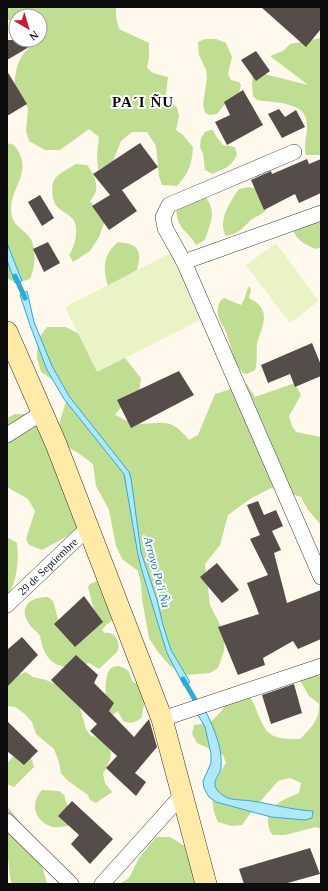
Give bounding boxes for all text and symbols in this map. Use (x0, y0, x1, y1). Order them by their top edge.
north arrow (8, 8, 48, 48)
text: N (27, 29, 41, 43)
district label: PA´I ÑU (112, 93, 174, 110)
water label: Arroyo Pa'i Ñu (141, 534, 173, 609)
street label: 29 de Septiembre (16, 535, 80, 597)

